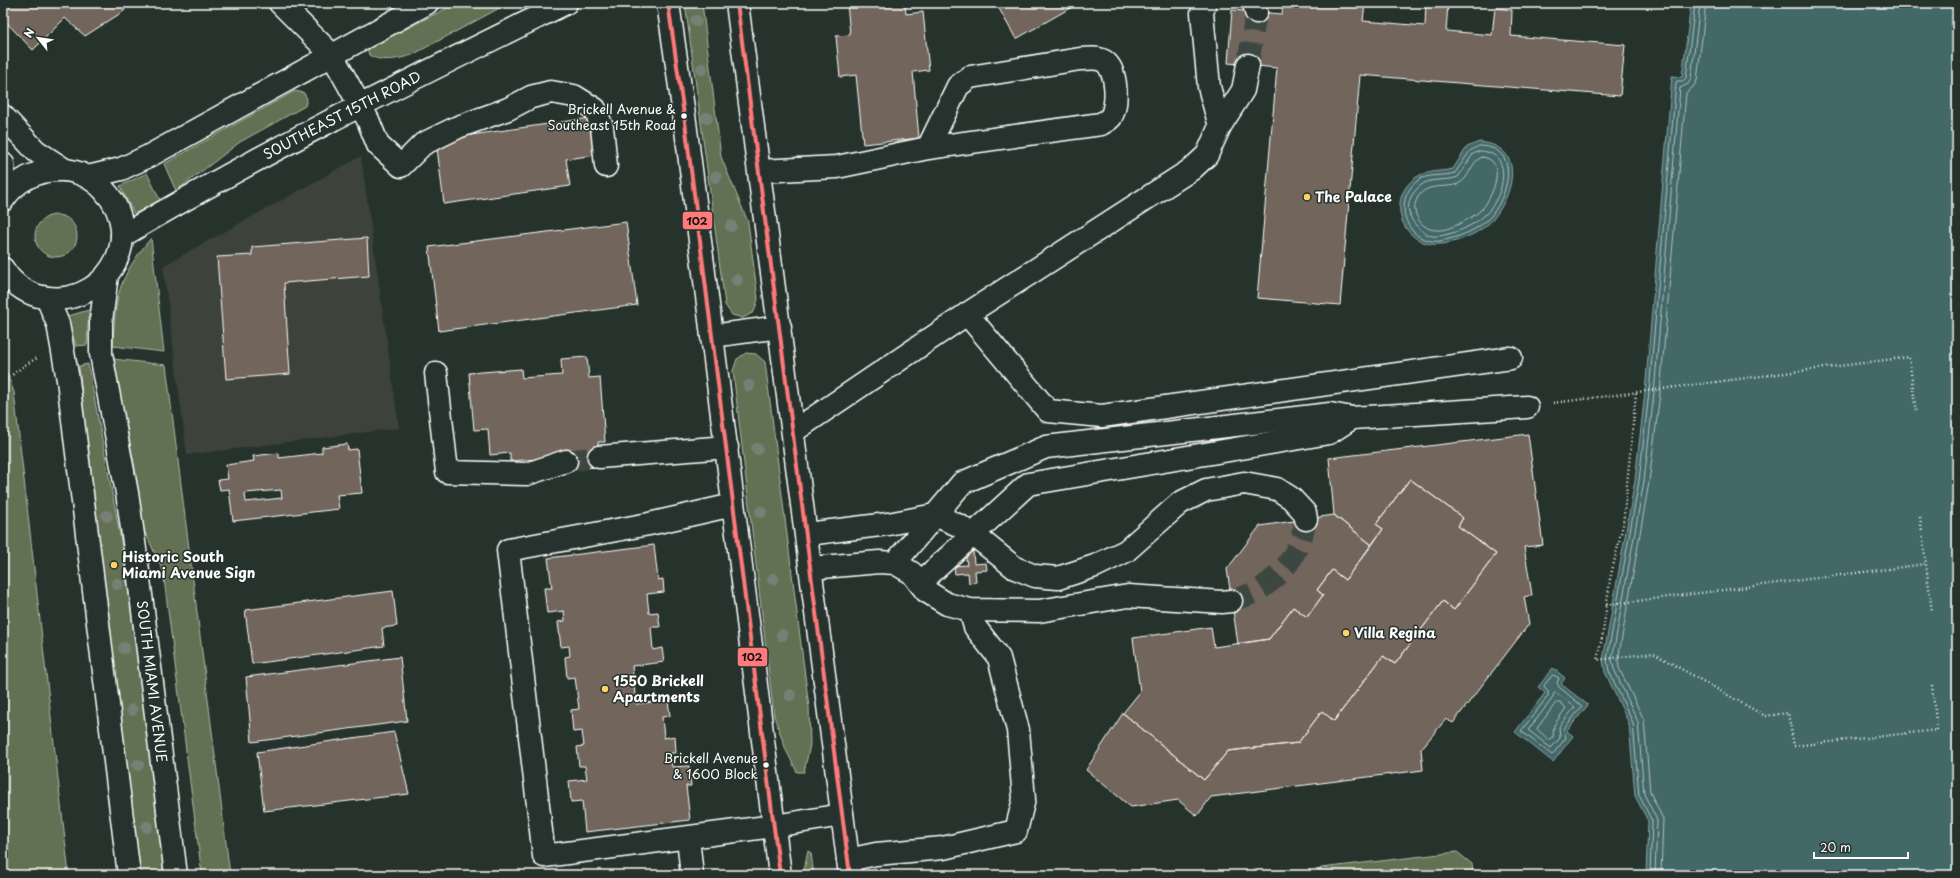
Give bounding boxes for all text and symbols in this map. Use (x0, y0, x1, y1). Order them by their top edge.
north arrow (18, 18, 58, 58)
text: N (19, 24, 39, 41)
street label: SOUTHEAST 15TH ROAD (259, 66, 424, 164)
place label: Brickell Avenue & Southeast 15th Road (547, 99, 676, 134)
marker: Brickell Avenue & Southeast 15th Road (679, 111, 689, 121)
place label: The Palace (1315, 186, 1392, 207)
marker: The Palace (1302, 192, 1312, 202)
line badge: 102 (682, 211, 713, 230)
text: 102 (687, 212, 708, 229)
place label: Historic South Miami Avenue Sign (122, 546, 255, 583)
marker: Historic South Miami Avenue Sign (109, 560, 119, 570)
street label: SOUTH MIAMI AVENUE (132, 599, 173, 764)
place label: Villa Regina (1354, 622, 1436, 643)
marker: Villa Regina (1341, 628, 1351, 638)
line badge: 102 (737, 647, 768, 667)
text: 102 (742, 648, 763, 665)
place label: 1550 Brickell Apartments (613, 670, 704, 707)
marker: 1550 Brickell Apartments (600, 684, 610, 694)
place label: Brickell Avenue & 1600 Block (663, 748, 759, 783)
marker: Brickell Avenue & 1600 Block (761, 760, 771, 770)
scale bar (1814, 834, 1908, 860)
text: 20 m (1820, 838, 1851, 856)

